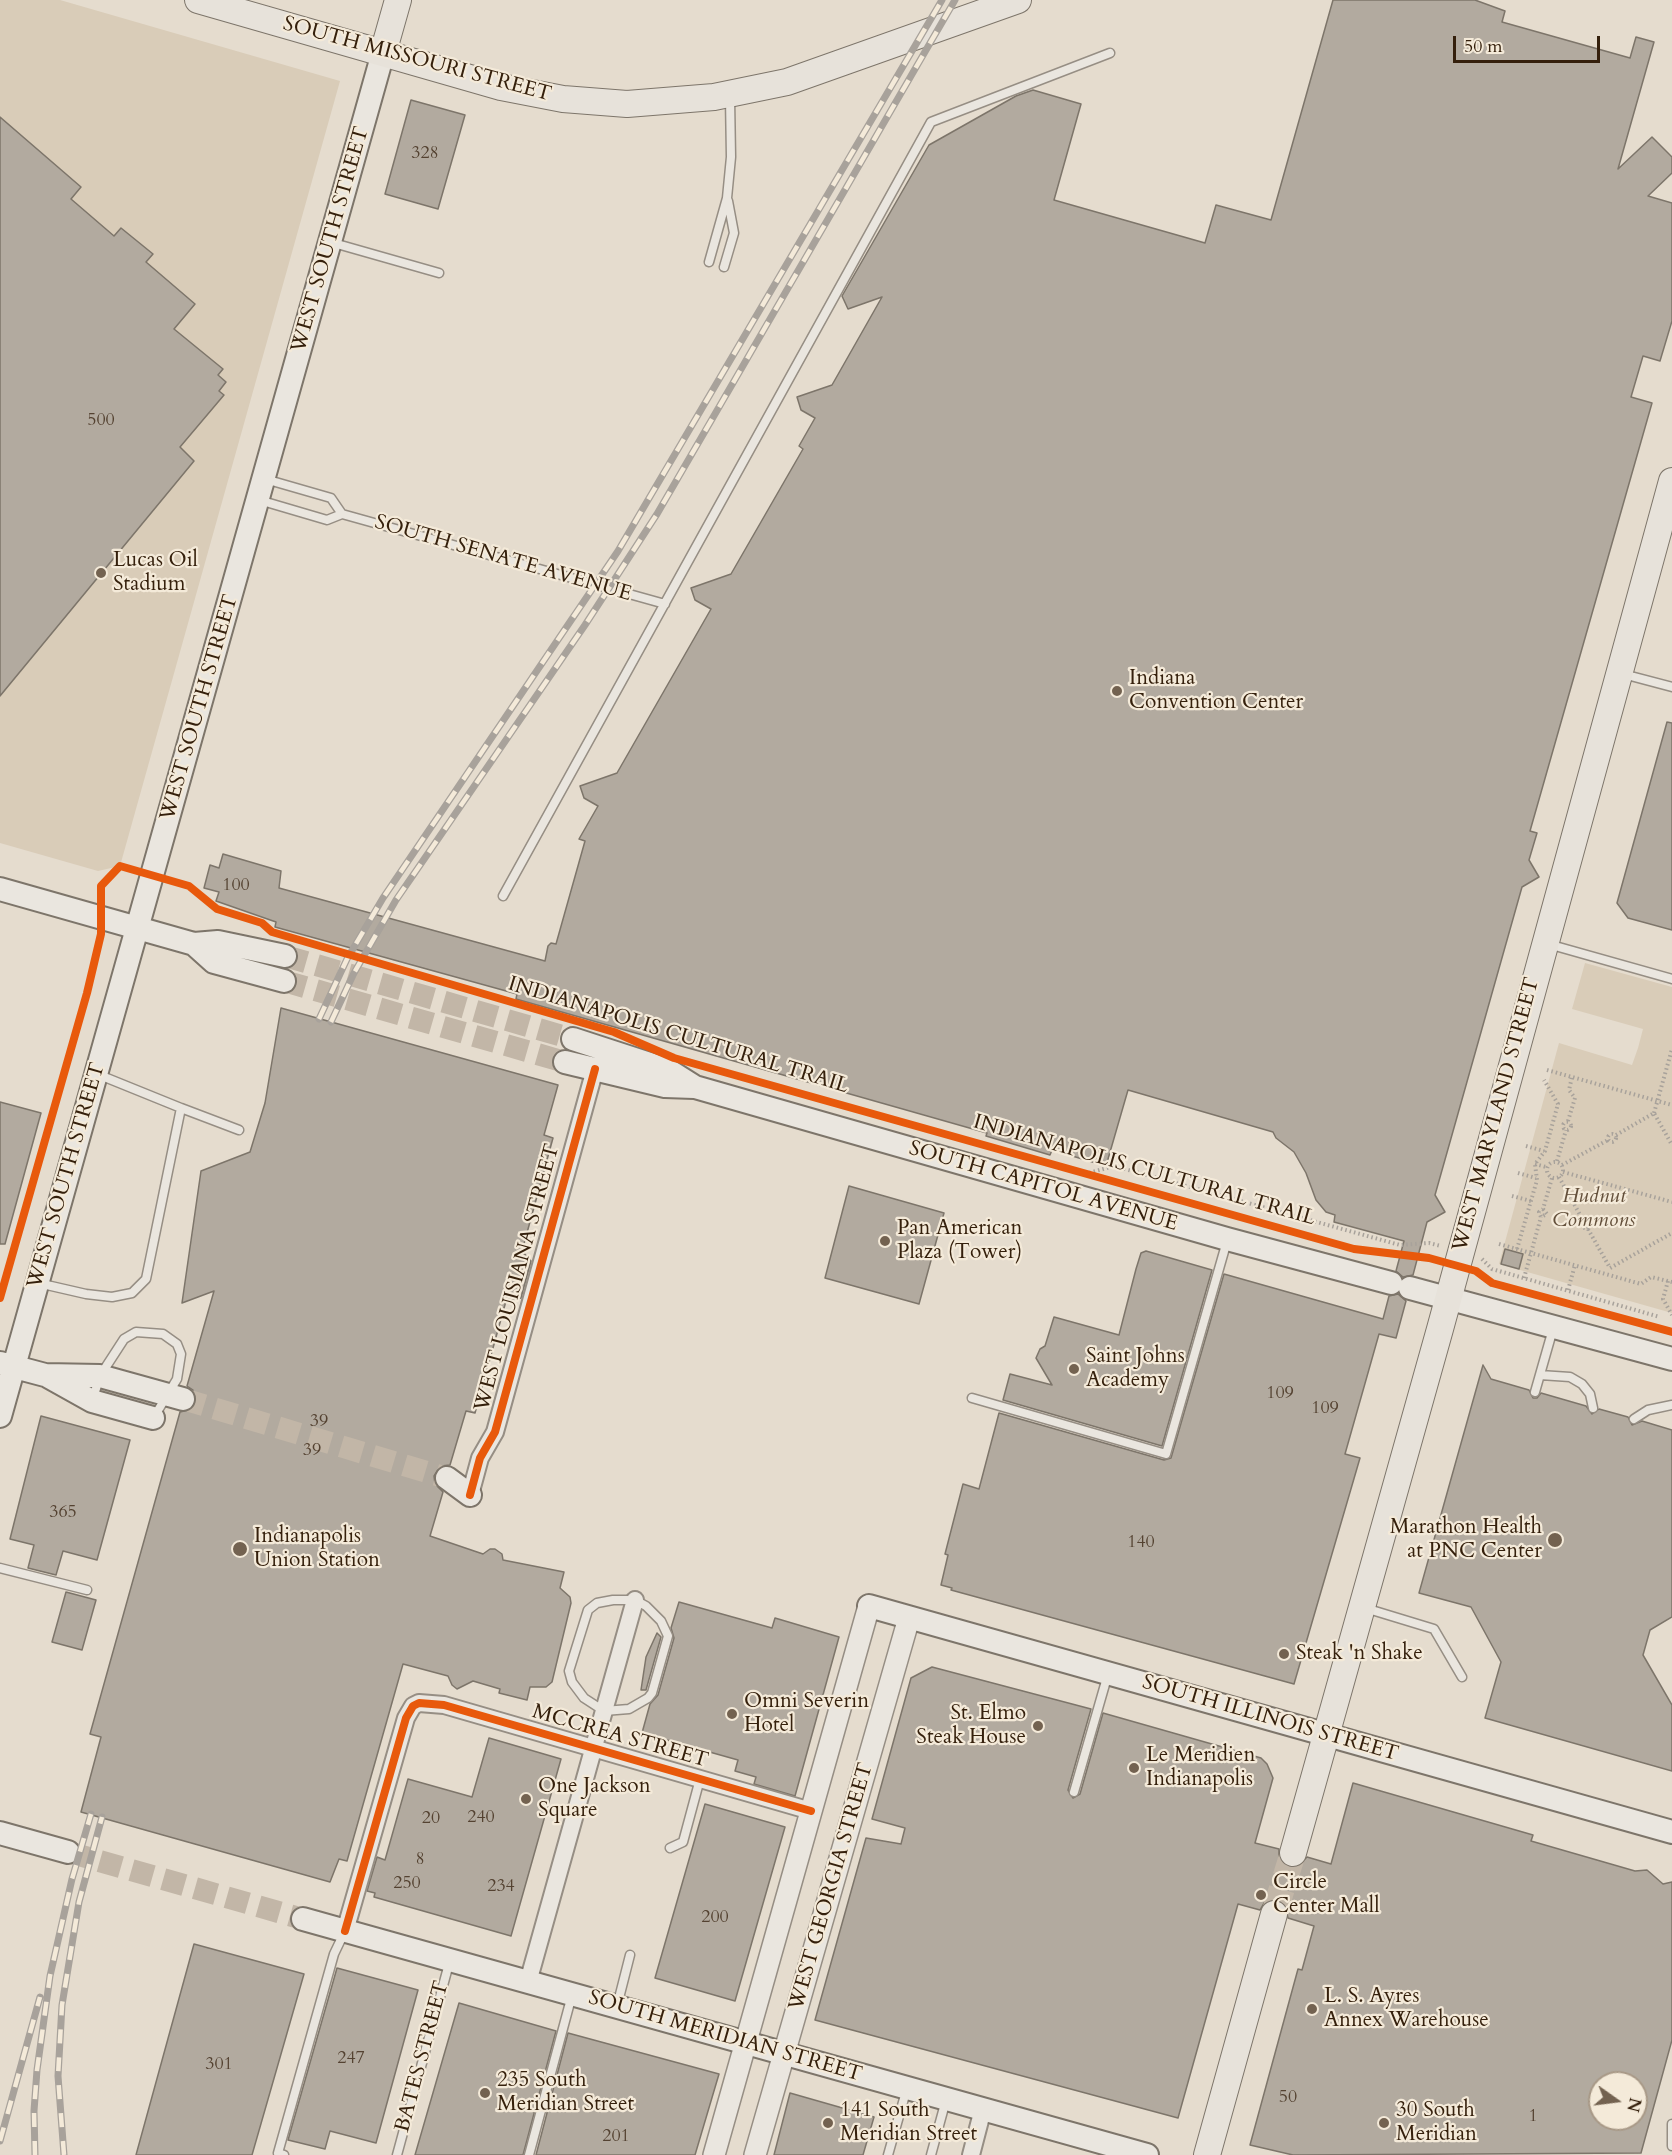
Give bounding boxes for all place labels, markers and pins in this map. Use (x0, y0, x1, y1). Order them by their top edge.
place label: Lucas Oil Stadium (113, 548, 198, 598)
marker: Lucas Oil Stadium (94, 566, 108, 580)
place label: Indiana Convention Center (1129, 666, 1303, 716)
marker: Indiana Convention Center (1110, 684, 1124, 698)
place label: Pan American Plaza (Tower) (897, 1216, 1022, 1266)
marker: Pan American Plaza (Tower) (878, 1234, 892, 1248)
place label: Saint Johns Academy (1086, 1344, 1185, 1394)
marker: Saint Johns Academy (1067, 1362, 1081, 1376)
place label: Marathon Health at PNC Center (1390, 1515, 1542, 1565)
place label: Indianapolis Union Station (254, 1524, 380, 1574)
marker: Marathon Health at PNC Center (1546, 1531, 1564, 1549)
marker: Indianapolis Union Station (231, 1540, 249, 1558)
place label: Steak 'n Shake (1296, 1641, 1423, 1667)
marker: Steak 'n Shake (1277, 1647, 1291, 1661)
place label: Omni Severin Hotel (744, 1689, 869, 1739)
place label: St. Elmo Steak House (916, 1701, 1026, 1751)
marker: Omni Severin Hotel (725, 1707, 739, 1721)
marker: St. Elmo Steak House (1031, 1719, 1045, 1733)
place label: Le Meridien Indianapolis (1146, 1743, 1255, 1793)
marker: Le Meridien Indianapolis (1127, 1761, 1141, 1775)
place label: One Jackson Square (538, 1774, 651, 1824)
marker: One Jackson Square (519, 1792, 533, 1806)
place label: Circle Center Mall (1273, 1870, 1380, 1920)
marker: Circle Center Mall (1254, 1888, 1268, 1902)
place label: L. S. Ayres Annex Warehouse (1324, 1984, 1489, 2034)
marker: L. S. Ayres Annex Warehouse (1305, 2002, 1319, 2016)
place label: 235 South Meridian Street (497, 2068, 634, 2118)
marker: 235 South Meridian Street (478, 2086, 492, 2100)
place label: 141 South Meridian Street (840, 2098, 977, 2148)
place label: 30 South Meridian (1396, 2098, 1477, 2148)
marker: 141 South Meridian Street (821, 2116, 835, 2130)
marker: 30 South Meridian (1377, 2116, 1391, 2130)

